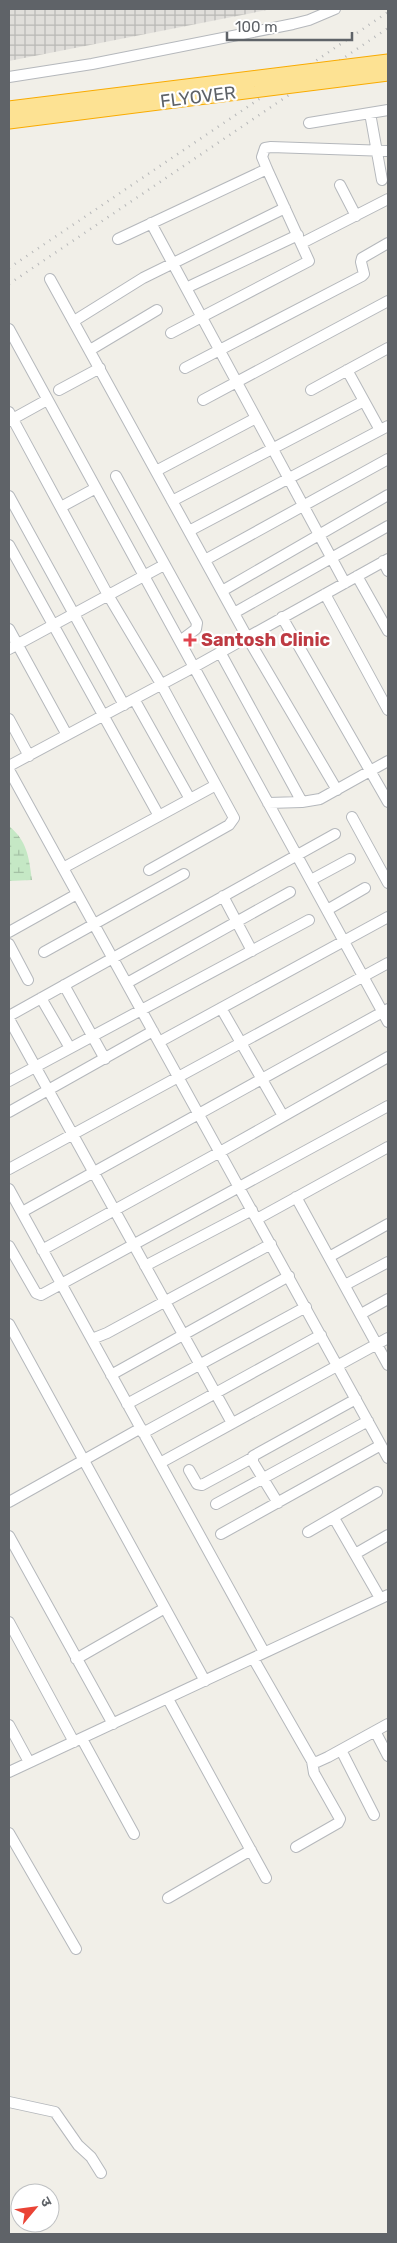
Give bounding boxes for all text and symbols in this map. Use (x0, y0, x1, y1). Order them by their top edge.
scale bar (227, 10, 352, 42)
text: 100 m (235, 18, 277, 36)
street label: FLYOVER (159, 81, 237, 113)
place label: Santosh Clinic (201, 629, 331, 651)
marker: Santosh Clinic (183, 633, 197, 647)
north arrow (10, 2183, 60, 2233)
text: उ (37, 2194, 56, 2210)

